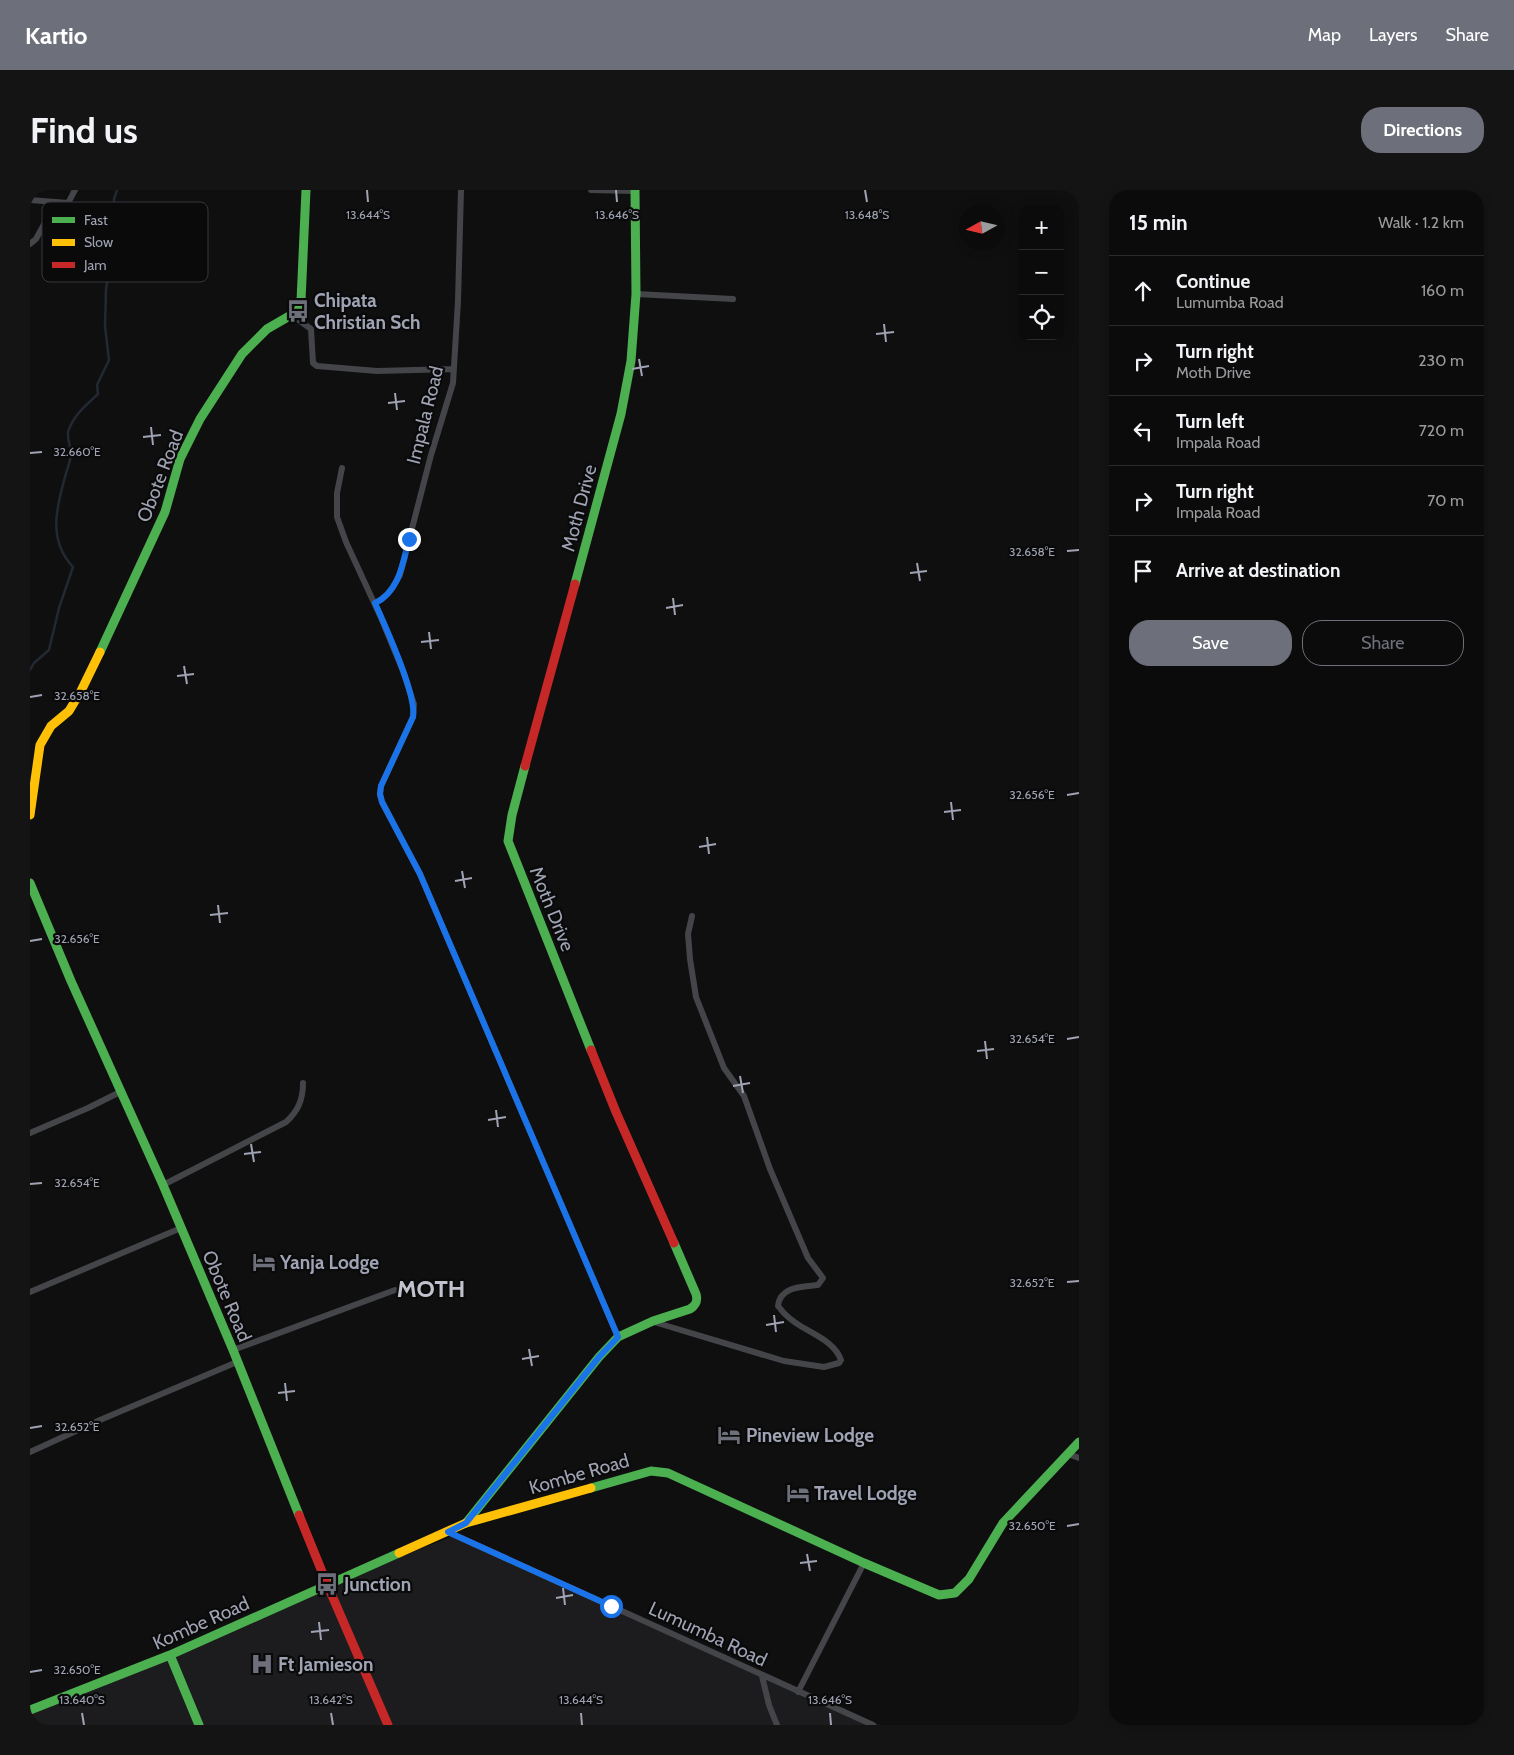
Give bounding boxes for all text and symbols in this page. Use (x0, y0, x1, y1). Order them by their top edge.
text: Kartio (25, 21, 88, 50)
text: Map (1308, 24, 1341, 46)
text: Layers (1369, 24, 1418, 46)
text: Share (1446, 24, 1489, 46)
button: Directions (1361, 107, 1484, 153)
text: Find us (30, 109, 138, 152)
legend (42, 202, 208, 282)
north arrow (959, 205, 1004, 250)
map controls (1019, 205, 1064, 340)
button: + (1019, 205, 1064, 250)
text: 13.644°S (346, 207, 390, 222)
text: 13.646°S (595, 207, 639, 222)
text: 13.648°S (845, 207, 889, 222)
text: 15 min (1129, 210, 1188, 235)
text: Fast (84, 211, 108, 229)
text: Walk · 1.2 km (1378, 213, 1464, 232)
text: Slow (84, 233, 113, 251)
button: − (1019, 250, 1064, 295)
text: Jam (83, 256, 106, 274)
text: Continue (1176, 270, 1250, 293)
icon: ahead (1129, 277, 1157, 305)
text: 160 m (1421, 281, 1464, 300)
place label: Chipata Christian Sch (314, 289, 420, 334)
text: Lumumba Road (1176, 293, 1284, 312)
button: locate (1019, 295, 1064, 340)
bus stop icon: Chipata Christian Sch (285, 298, 311, 324)
text: Turn right (1176, 340, 1254, 363)
icon: right (1129, 347, 1157, 375)
text: 230 m (1418, 351, 1464, 370)
text: Moth Drive (1176, 363, 1251, 382)
street label: Impala Road (402, 364, 448, 466)
text: Turn left (1176, 410, 1244, 433)
icon: left (1129, 417, 1157, 445)
text: 720 m (1419, 421, 1464, 440)
street label: Obote Road (132, 427, 188, 525)
text: Impala Road (1176, 433, 1260, 452)
text: 32.660°E (53, 444, 101, 459)
street label: Moth Drive (556, 462, 602, 554)
text: Turn right (1176, 480, 1254, 503)
icon: right (1129, 487, 1157, 515)
text: 70 m (1427, 491, 1464, 510)
text: Impala Road (1176, 503, 1260, 522)
route end (398, 528, 421, 551)
text: 32.658°E (1009, 544, 1055, 559)
icon: arrive (1129, 557, 1157, 585)
text: Arrive at destination (1176, 559, 1340, 582)
button: Save (1129, 620, 1292, 666)
button: Share (1302, 620, 1464, 666)
text: 32.658°E (54, 688, 100, 703)
text: 32.656°E (1009, 787, 1055, 802)
street label: Moth Drive (525, 863, 579, 955)
text: 32.656°E (54, 931, 100, 946)
text: 32.654°E (1009, 1031, 1055, 1046)
text: 32.654°E (54, 1175, 100, 1190)
street label: Obote Road (197, 1247, 257, 1345)
hotel icon: Yanja Lodge (251, 1249, 277, 1275)
place label: Yanja Lodge (279, 1251, 379, 1274)
district label: MOTH (397, 1274, 465, 1303)
text: 32.652°E (1009, 1275, 1055, 1290)
text: 32.652°E (54, 1419, 100, 1434)
hotel icon: Pineview Lodge (716, 1422, 742, 1448)
place label: Pineview Lodge (746, 1424, 874, 1447)
street label: Kombe Road (526, 1449, 632, 1499)
hotel icon: Travel Lodge (785, 1480, 811, 1506)
place label: Travel Lodge (814, 1482, 917, 1505)
text: 32.650°E (1008, 1518, 1056, 1533)
bus stop icon: Junction (314, 1571, 340, 1597)
place label: Junction (343, 1573, 411, 1596)
street label: Kombe Road (149, 1592, 253, 1654)
route start (600, 1595, 623, 1618)
street label: Lumumba Road (645, 1597, 771, 1671)
hospital icon: Ft Jamieson (249, 1651, 275, 1677)
place label: Ft Jamieson (278, 1653, 373, 1676)
text: 32.650°E (53, 1662, 101, 1677)
text: 13.640°S (59, 1692, 105, 1707)
text: 13.642°S (309, 1692, 353, 1707)
text: 13.644°S (559, 1692, 603, 1707)
text: 13.646°S (808, 1692, 852, 1707)

